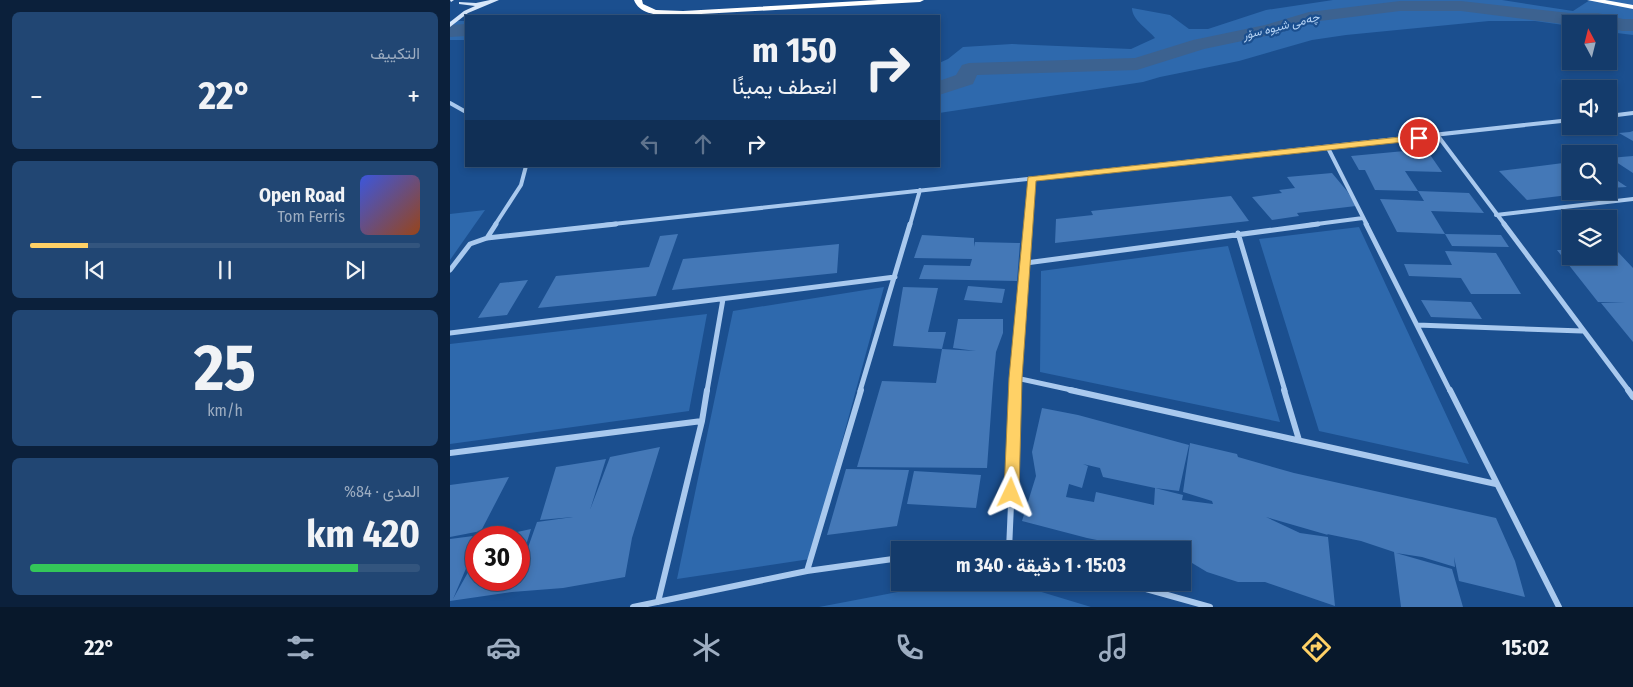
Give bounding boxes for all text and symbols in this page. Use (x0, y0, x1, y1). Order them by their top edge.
water label: چەمی شیوە سۆر (1240, 9, 1322, 44)
north arrow (1562, 15, 1618, 70)
map controls (1562, 15, 1617, 265)
text: 150 m (752, 29, 837, 71)
icon: right (855, 35, 920, 100)
text: التكييف (370, 44, 420, 63)
text: 22° (198, 73, 251, 119)
text: انعطف يمينًا (732, 73, 837, 100)
text: − (30, 80, 43, 113)
text: + (407, 80, 420, 113)
button: sound (1562, 80, 1617, 135)
pin (1398, 117, 1440, 159)
icon: arrive (1405, 124, 1433, 152)
icon: left (636, 130, 664, 158)
icon: ahead (689, 130, 717, 158)
icon: right (742, 130, 770, 158)
button: search (1562, 145, 1617, 200)
text: Open Road (259, 184, 345, 207)
text: Tom Ferris (278, 207, 345, 226)
button: layers (1562, 210, 1617, 265)
icon: previous (81, 256, 109, 284)
icon: pause (211, 256, 239, 284)
icon: next (341, 256, 369, 284)
text: 25 (194, 329, 256, 407)
text: km/h (207, 401, 243, 420)
position arrow (984, 466, 1036, 518)
text: المدى · 84% (344, 482, 420, 501)
text: 420 km (306, 511, 420, 557)
speed limit sign: 30 (465, 526, 530, 591)
text: 15:03 · 1 دقيقة · 340 m (956, 554, 1126, 577)
icon: filters (283, 630, 318, 665)
icon: car (486, 630, 521, 665)
icon: climate (689, 630, 724, 665)
icon: phone (892, 630, 927, 665)
icon: music (1096, 630, 1131, 665)
icon: directions (1299, 630, 1334, 665)
text: 22° (84, 634, 115, 661)
text: 15:02 (1502, 634, 1549, 661)

